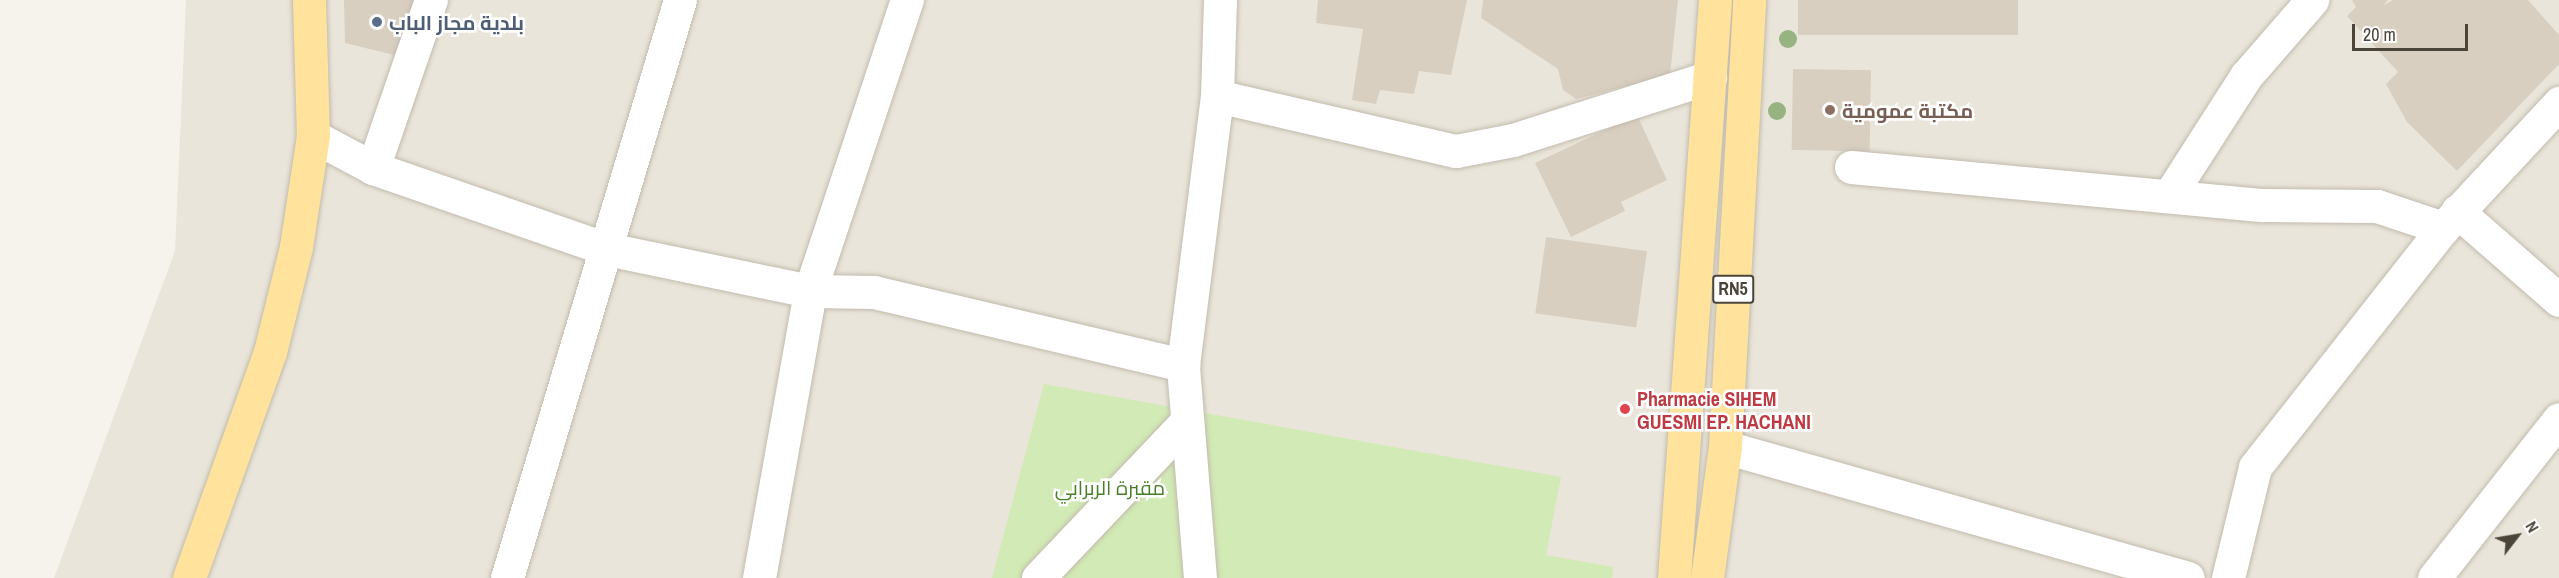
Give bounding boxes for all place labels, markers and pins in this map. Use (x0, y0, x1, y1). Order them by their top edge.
place label: بلدية مجاز الباب (389, 10, 524, 34)
marker: بلدية مجاز الباب (370, 15, 384, 29)
place label: مكتبة عمومية (1842, 98, 1973, 122)
marker: مكتبة عمومية (1823, 103, 1837, 117)
place label: Pharmacie SIHEM GUESMI EP. HACHANI (1637, 386, 1811, 433)
marker: Pharmacie SIHEM GUESMI EP. HACHANI (1618, 402, 1632, 416)

